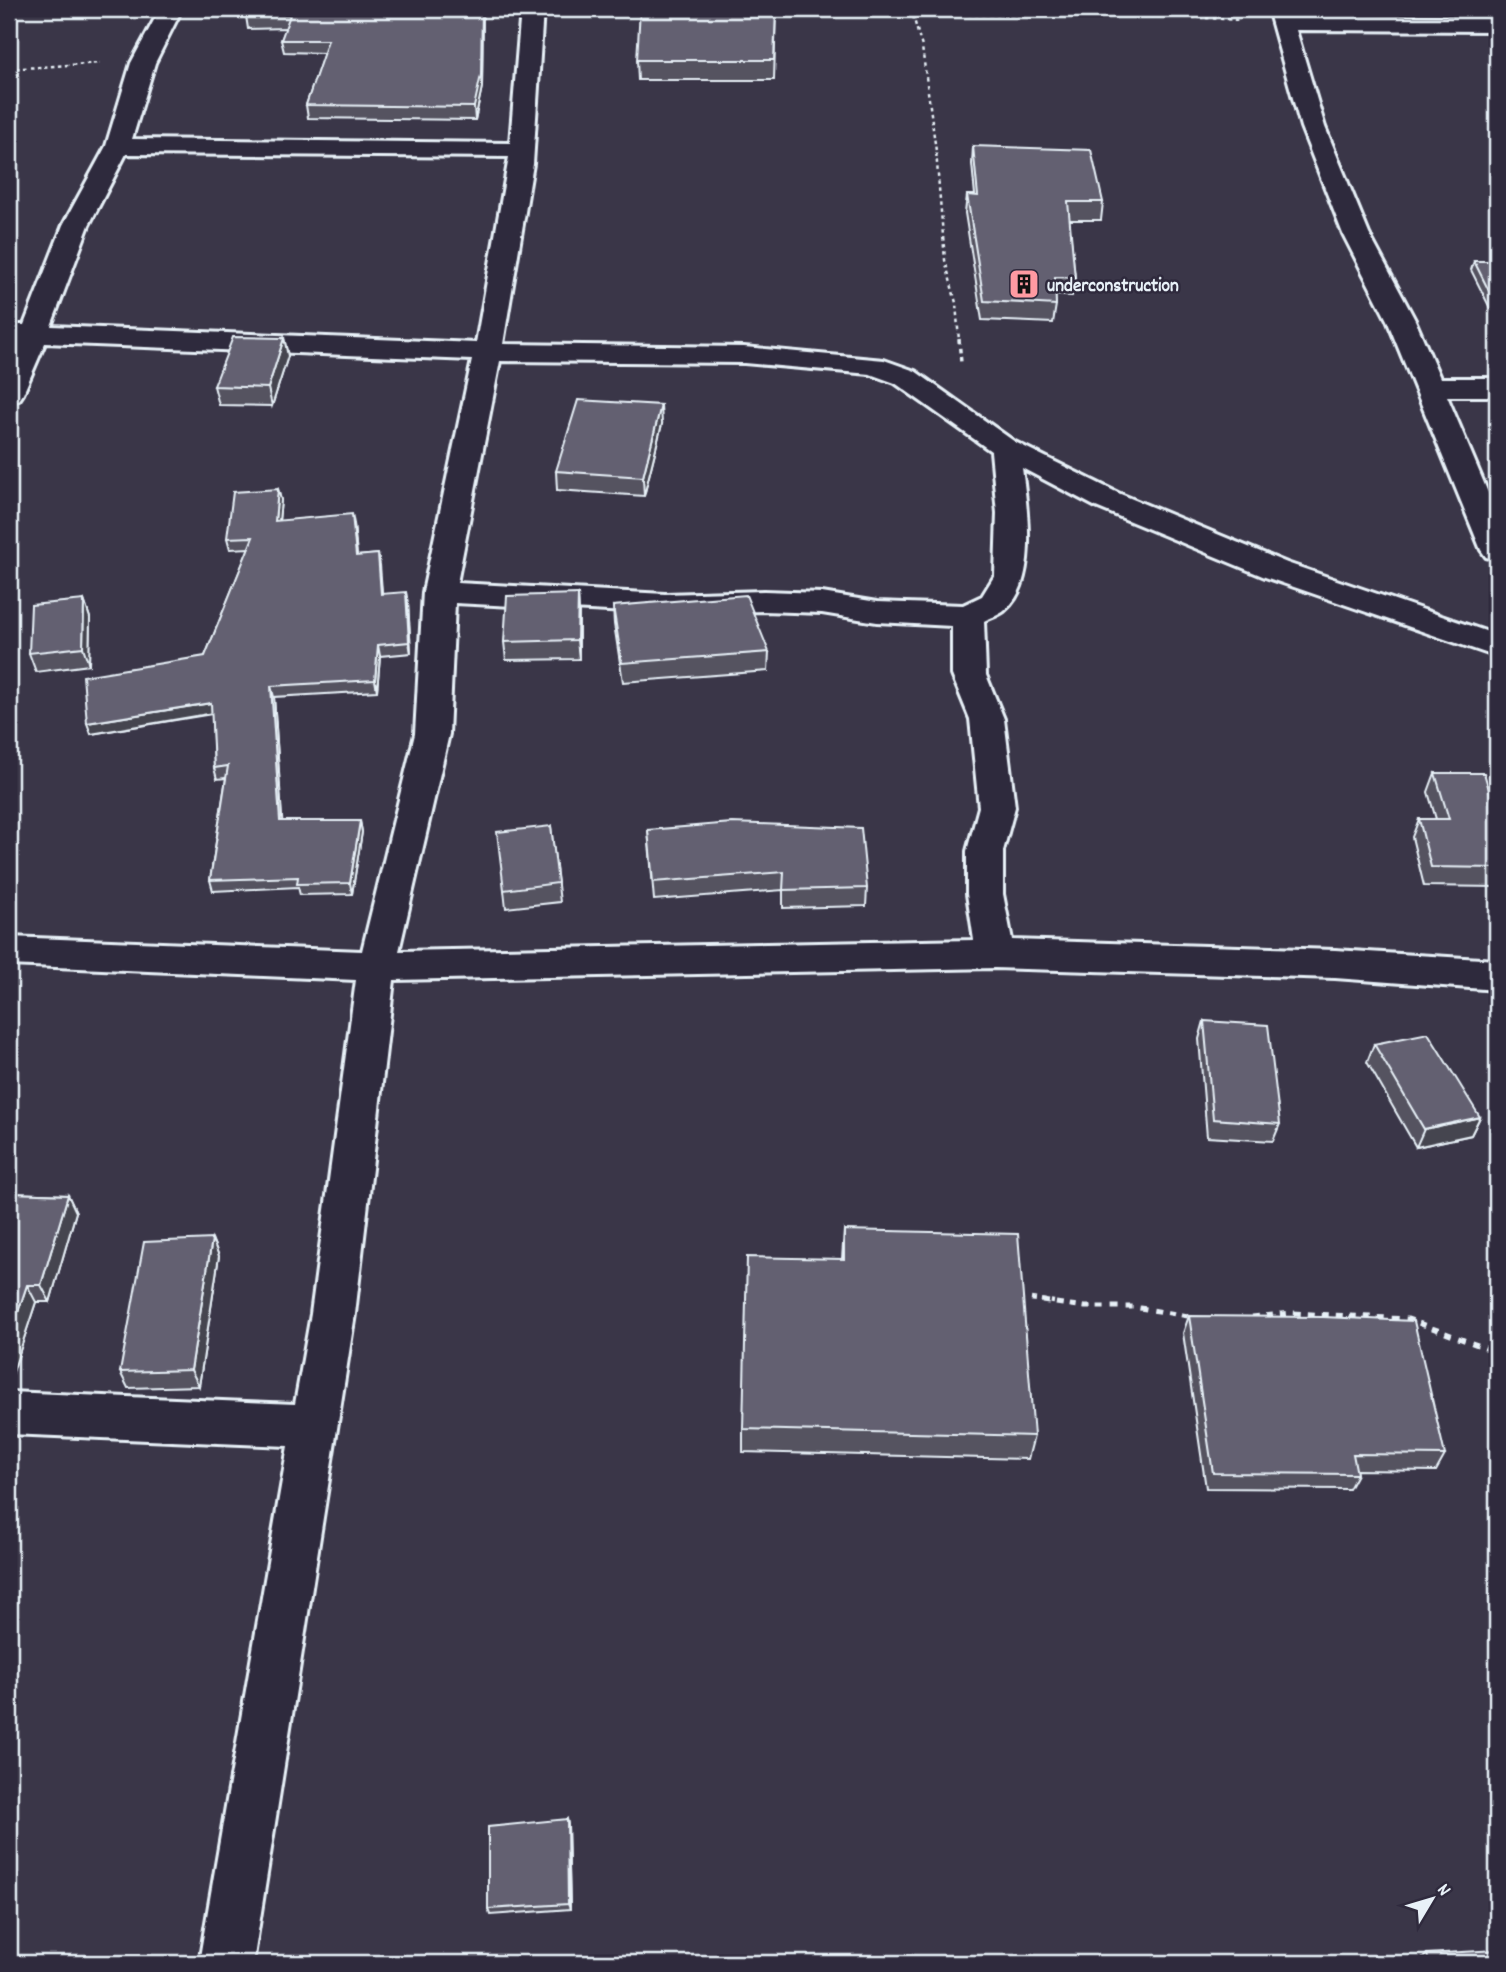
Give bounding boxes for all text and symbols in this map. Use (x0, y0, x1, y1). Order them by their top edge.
building icon: underconstruction (1007, 267, 1041, 301)
place label: underconstruction (1047, 274, 1179, 301)
north arrow (1398, 1864, 1468, 1934)
text: N (1429, 1879, 1456, 1903)

